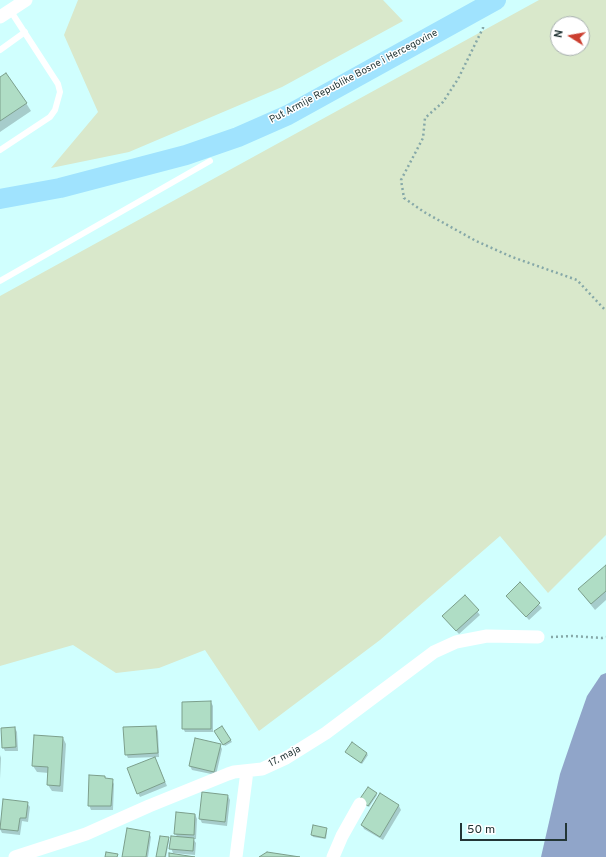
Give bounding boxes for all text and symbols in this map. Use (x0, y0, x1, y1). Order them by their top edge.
north arrow (550, 16, 590, 56)
street label: Put Armije Republike Bosne i Hercegovine (268, 27, 440, 127)
text: N (552, 29, 567, 39)
street label: 17. maja (267, 744, 303, 770)
scale bar (462, 815, 569, 841)
text: 50 m (467, 822, 495, 838)

